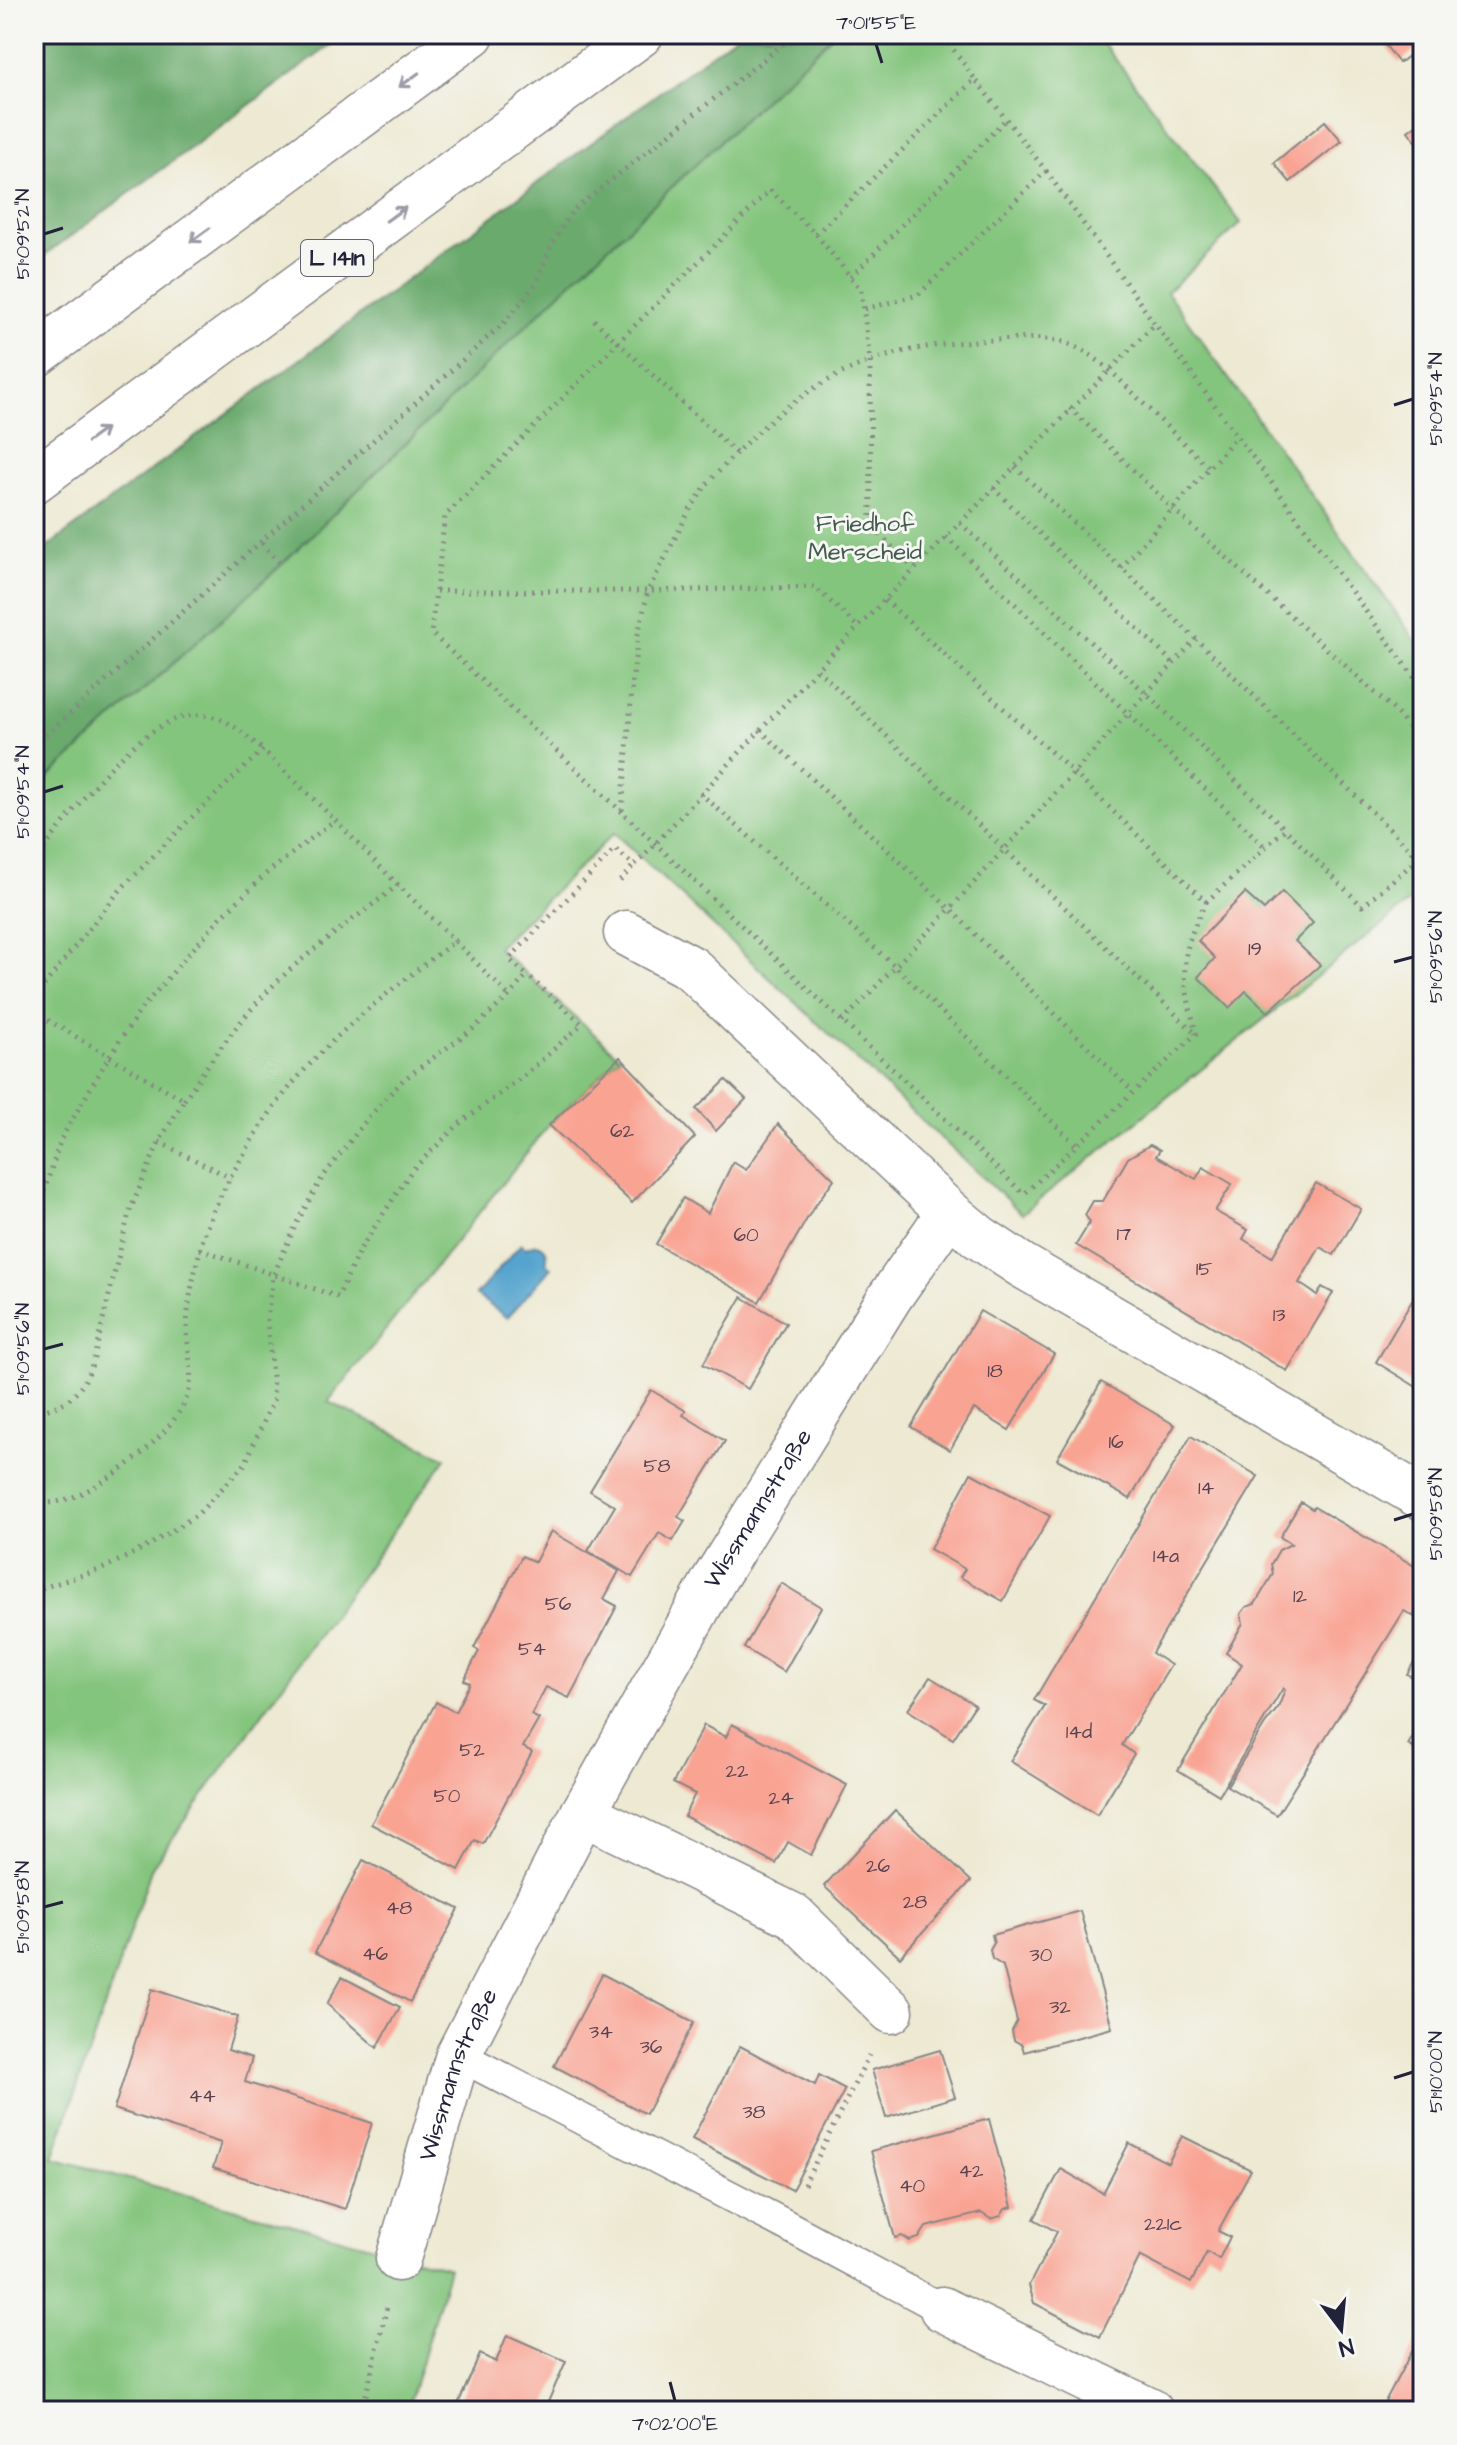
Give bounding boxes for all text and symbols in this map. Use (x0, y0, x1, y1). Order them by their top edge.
text: 7°01'55"E (836, 9, 916, 37)
one-way arrow (399, 72, 420, 89)
text: 51°09'52"N (9, 188, 37, 280)
one-way arrow (385, 206, 407, 223)
one-way arrow (190, 226, 211, 243)
road number: L 141n (301, 240, 373, 276)
text: 51°09'54"N (1422, 352, 1450, 446)
one-way arrow (86, 427, 107, 444)
park label: Friedhof Merscheid (808, 507, 922, 569)
text: 51°09'54"N (9, 745, 37, 839)
text: 51°09'56"N (1422, 911, 1450, 1003)
house number: 19 (1248, 935, 1262, 963)
house number: 62 (610, 1117, 635, 1145)
house number: 17 (1117, 1220, 1131, 1248)
house number: 60 (733, 1221, 759, 1249)
house number: 15 (1196, 1255, 1212, 1283)
house number: 13 (1273, 1301, 1285, 1329)
text: 51°09'56"N (9, 1303, 37, 1395)
house number: 18 (987, 1357, 1003, 1385)
street label: Wissmannstraße (696, 1422, 821, 1595)
house number: 16 (1108, 1428, 1124, 1456)
house number: 58 (643, 1452, 671, 1480)
text: 51°09'58"N (1422, 1468, 1450, 1560)
house number: 14 (1198, 1474, 1214, 1502)
house number: 14a (1153, 1542, 1179, 1570)
house number: 12 (1293, 1582, 1308, 1610)
house number: 56 (545, 1590, 572, 1618)
house number: 54 (518, 1635, 546, 1663)
house number: 14d (1066, 1718, 1092, 1746)
house number: 52 (459, 1736, 485, 1764)
house number: 22 (726, 1757, 749, 1785)
house number: 50 (434, 1782, 461, 1810)
house number: 24 (768, 1784, 794, 1812)
house number: 26 (866, 1852, 890, 1880)
text: 51°09'58"N (9, 1861, 37, 1953)
house number: 28 (903, 1888, 927, 1916)
house number: 48 (386, 1894, 412, 1922)
house number: 46 (362, 1940, 389, 1968)
house number: 30 (1030, 1941, 1053, 1969)
street label: Wissmannstraße (411, 1983, 506, 2165)
house number: 32 (1049, 1993, 1071, 2021)
house number: 34 (589, 2018, 613, 2046)
text: 51°10'00"N (1422, 2031, 1450, 2113)
house number: 36 (640, 2033, 663, 2061)
house number: 44 (188, 2082, 216, 2110)
house number: 38 (742, 2098, 766, 2126)
house number: 42 (958, 2157, 984, 2185)
house number: 40 (899, 2172, 925, 2200)
house number: 221c (1144, 2210, 1182, 2238)
north arrow (1301, 2289, 1381, 2369)
text: N (1335, 2330, 1357, 2364)
text: 7°02'00"E (632, 2410, 718, 2438)

